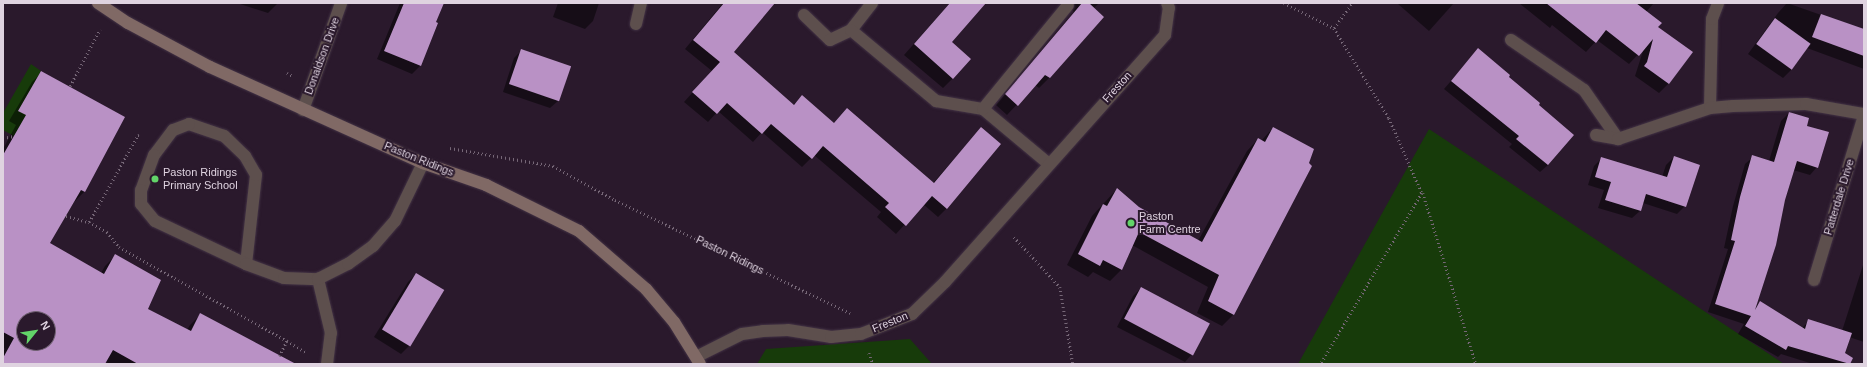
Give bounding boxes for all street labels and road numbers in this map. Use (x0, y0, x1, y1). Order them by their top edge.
street label: Donaldson Drive (302, 16, 342, 96)
street label: Freston (1100, 69, 1134, 105)
street label: Paston Ridings (382, 139, 456, 179)
street label: Patterdale Drive (1821, 157, 1857, 237)
street label: Paston Ridings (694, 233, 766, 277)
street label: Freston (870, 309, 910, 335)

